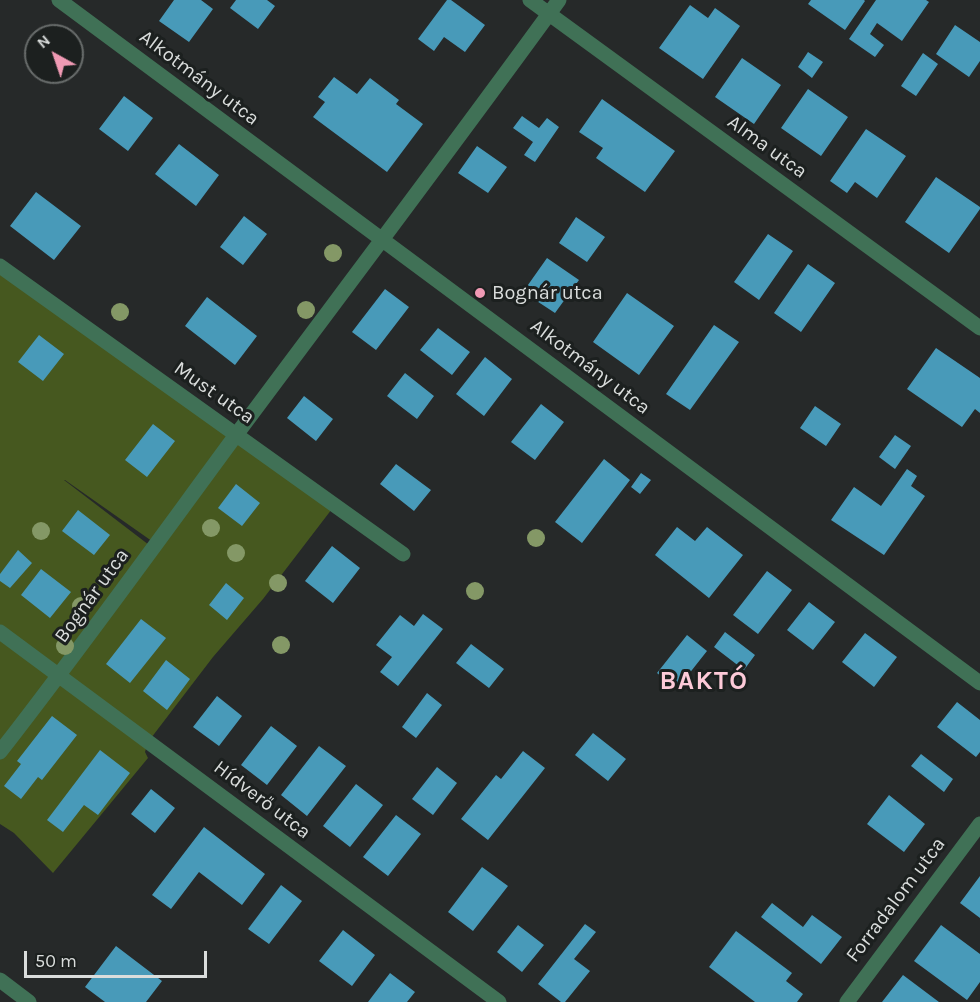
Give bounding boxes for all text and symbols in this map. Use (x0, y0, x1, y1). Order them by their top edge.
north arrow (24, 24, 84, 84)
street label: Alkotmány utca (134, 25, 264, 131)
text: N (33, 30, 54, 52)
street label: Alma utca (723, 110, 811, 184)
place label: Bognár utca (492, 281, 603, 305)
marker: Bognár utca (473, 286, 487, 300)
street label: Alkotmány utca (525, 314, 655, 420)
street label: Must utca (169, 357, 259, 429)
street label: Bognár utca (50, 544, 134, 648)
district label: BAKTÓ (659, 666, 749, 698)
street label: Hídverő utca (209, 756, 315, 844)
street label: Forradalom utca (841, 833, 951, 967)
scale bar (27, 939, 210, 977)
text: 50 m (35, 950, 77, 972)

